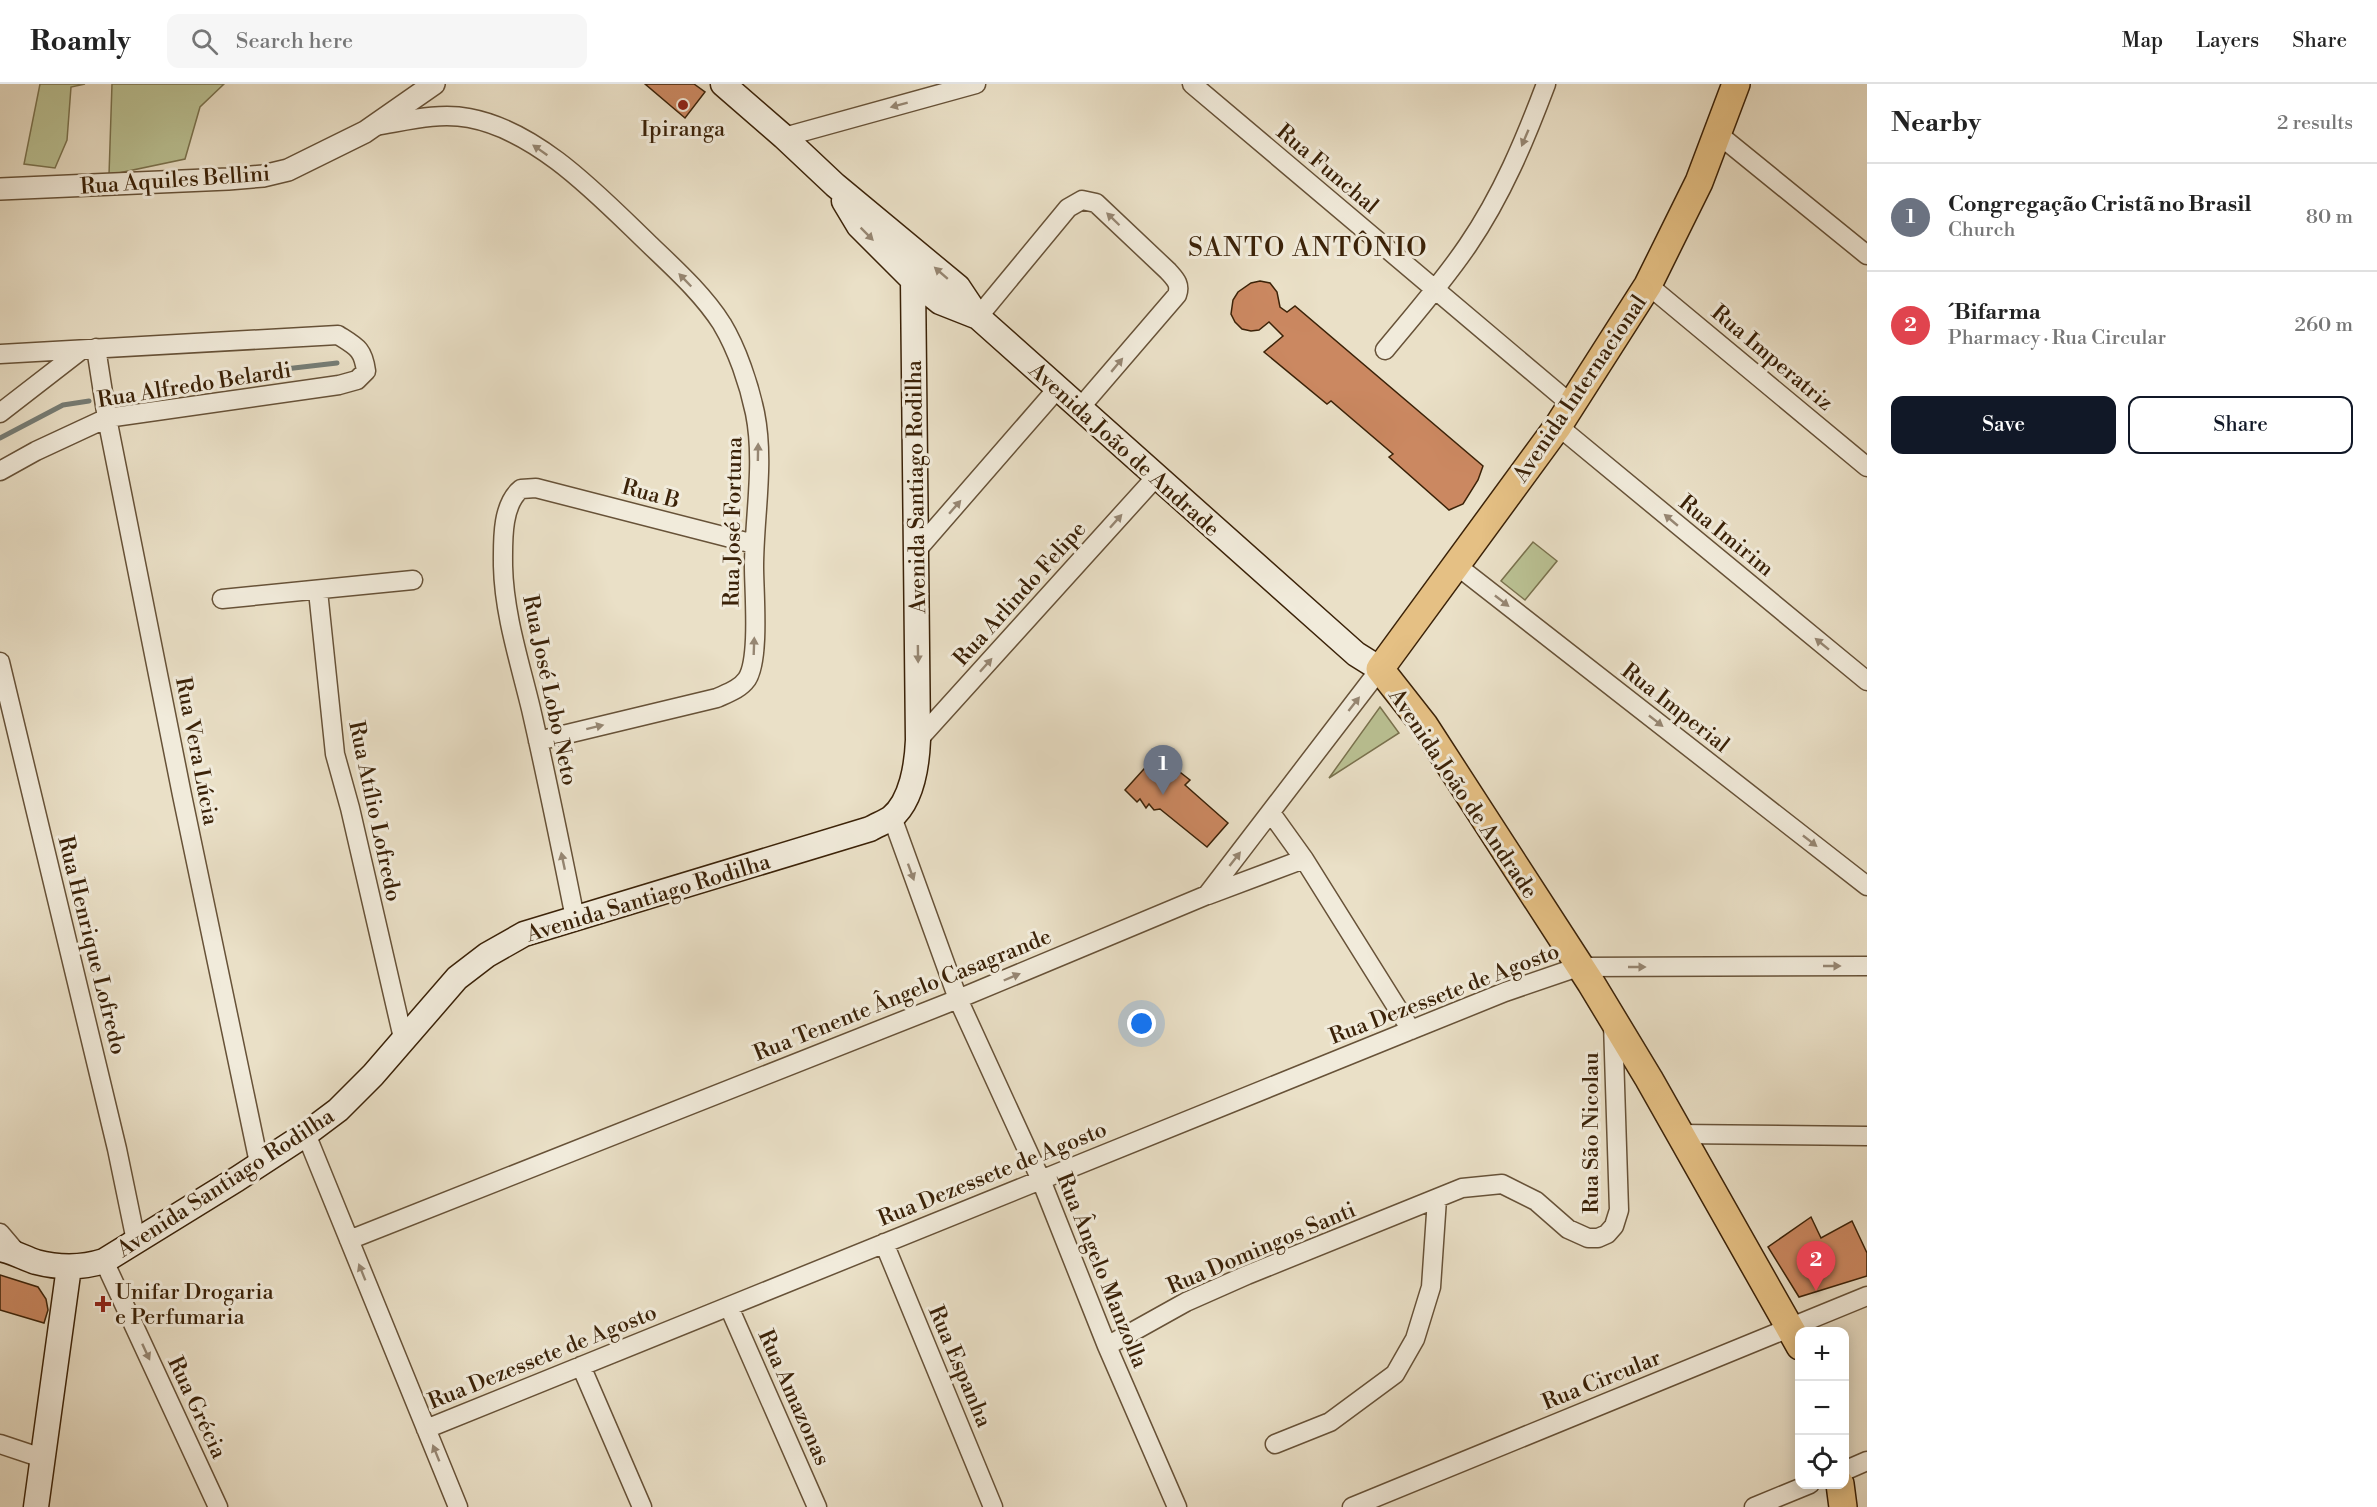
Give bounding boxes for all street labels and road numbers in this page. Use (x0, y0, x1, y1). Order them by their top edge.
street label: Rua Funchal (1270, 119, 1384, 220)
street label: Rua Aquiles Bellini (79, 160, 271, 201)
street label: Avenida Internacional (1507, 290, 1653, 488)
street label: Rua Imperatriz (1706, 299, 1838, 417)
street label: Rua Alfredo Belardi (95, 357, 293, 414)
street label: Avenida João de Andrade (1022, 357, 1225, 543)
street label: Avenida Santiago Rodilha (901, 359, 932, 615)
street label: Rua José Fortuna (719, 436, 748, 607)
street label: Rua B (619, 474, 683, 515)
street label: Rua Imirim (1673, 490, 1779, 583)
street label: Rua Arlindo Felipe (948, 516, 1092, 672)
street label: Rua José Lobo Neto (516, 593, 583, 788)
street label: Rua Imperial (1616, 658, 1735, 759)
street label: Rua Vera Lúcia (169, 675, 224, 828)
street label: Avenida João de Andrade (1382, 683, 1543, 904)
street label: Rua Atílio Lofredo (342, 718, 407, 904)
street label: Rua Henrique Lofredo (51, 833, 132, 1057)
street label: Avenida Santiago Rodilha (522, 848, 774, 949)
street label: Rua Tenente Ângelo Casagrande (749, 922, 1055, 1068)
street label: Rua Dezessete de Agosto (1326, 938, 1563, 1051)
street label: Rua São Nicolau (1578, 1052, 1605, 1214)
street label: Avenida Santiago Rodilha (111, 1102, 340, 1264)
street label: Rua Dezessete de Agosto (874, 1116, 1111, 1233)
street label: Rua Ângelo Manzolla (1050, 1169, 1154, 1373)
street label: Rua Domingos Santi (1163, 1196, 1360, 1300)
street label: Rua Dezessete de Agosto (424, 1299, 661, 1416)
street label: Rua Espanha (922, 1302, 998, 1432)
street label: Rua Amazonas (752, 1326, 836, 1470)
street label: Rua Circular (1538, 1344, 1665, 1416)
street label: Rua Grécia (161, 1352, 232, 1464)

